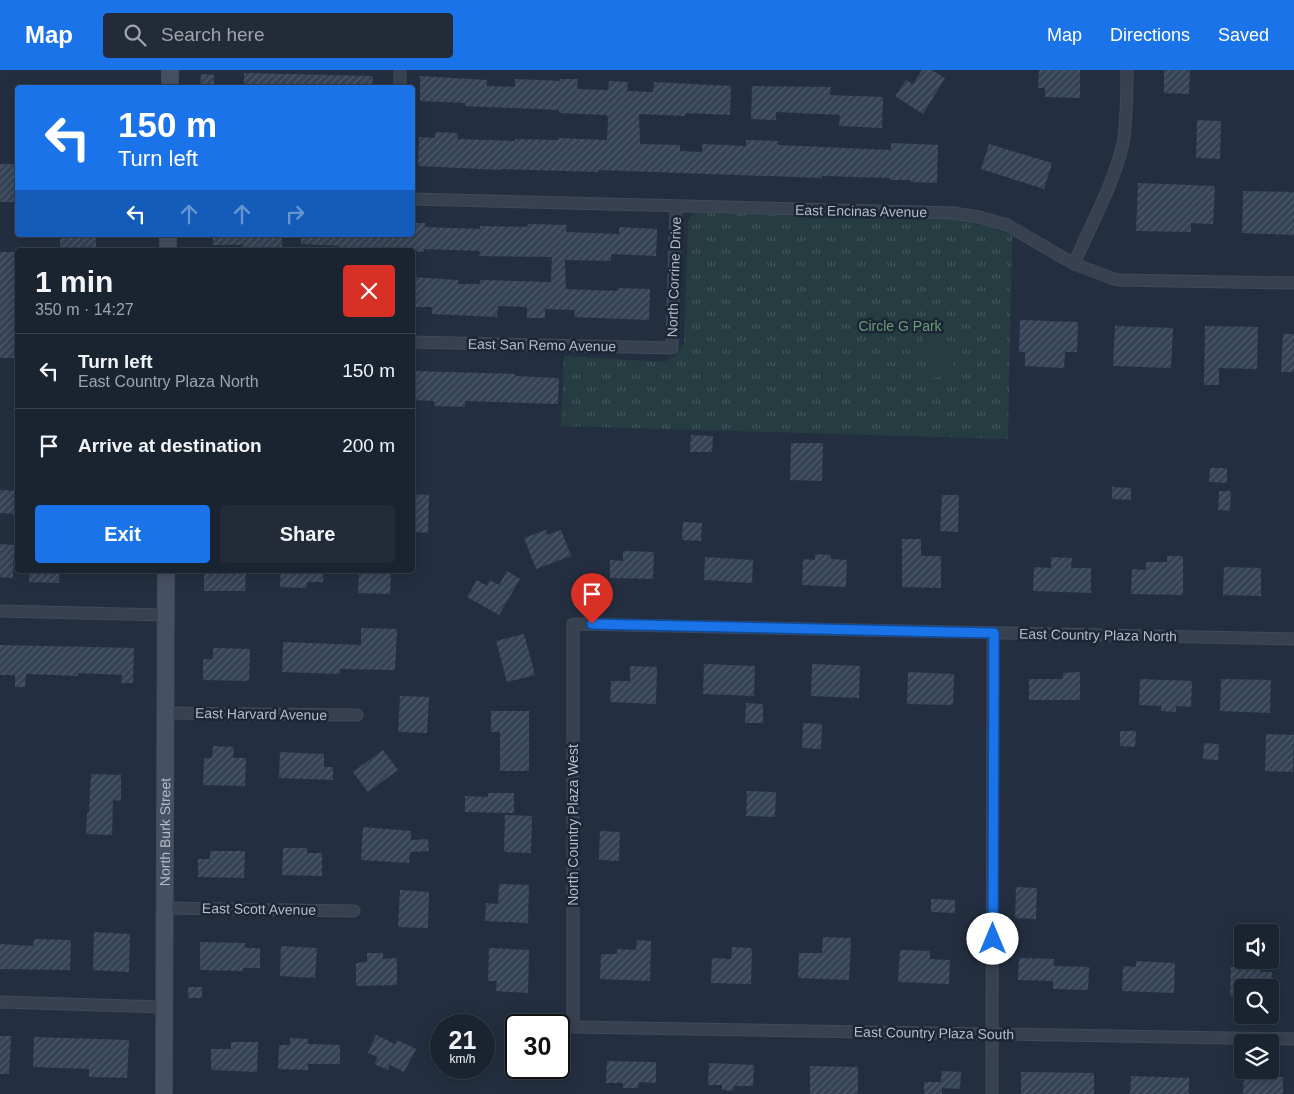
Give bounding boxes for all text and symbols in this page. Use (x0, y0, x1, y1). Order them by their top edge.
search box (103, 13, 453, 58)
text: Map (25, 21, 73, 48)
icon: search (121, 21, 149, 49)
text: Search here (161, 24, 265, 45)
text: Map (1047, 25, 1082, 45)
text: Directions (1110, 25, 1190, 45)
text: Saved (1218, 25, 1269, 45)
icon: left (35, 105, 100, 170)
text: 150 m (118, 105, 217, 144)
text: Turn left (118, 146, 198, 171)
icon: left (122, 200, 150, 228)
icon: ahead (175, 200, 203, 228)
icon: ahead (228, 200, 256, 228)
icon: right (281, 200, 309, 228)
street label: East Encinas Avenue (795, 202, 927, 220)
street label: North Corrine Drive (664, 216, 684, 338)
text: 1 min (35, 265, 113, 298)
button: close (343, 265, 395, 317)
text: 350 m · 14:27 (35, 301, 134, 318)
park label: Circle G Park (858, 318, 943, 334)
street label: East San Remo Avenue (468, 336, 617, 354)
text: Turn left (78, 351, 153, 372)
icon: left (35, 357, 63, 385)
text: 150 m (342, 360, 395, 381)
text: East Country Plaza North (78, 373, 259, 390)
icon: arrive (35, 432, 63, 460)
text: Arrive at destination (78, 435, 262, 456)
text: 200 m (342, 435, 395, 456)
button: Exit (35, 505, 210, 563)
button: Share (220, 505, 395, 563)
pin (571, 573, 613, 624)
icon: arrive (578, 580, 606, 608)
street label: East Country Plaza North (1019, 626, 1177, 644)
street label: East Harvard Avenue (195, 705, 327, 723)
street label: North Country Plaza West (565, 744, 581, 906)
street label: North Burk Street (157, 778, 173, 886)
street label: East Scott Avenue (202, 900, 316, 918)
position arrow (966, 912, 1018, 964)
map controls (1234, 924, 1279, 1079)
button: sound (1234, 924, 1279, 969)
button: search (1234, 979, 1279, 1024)
speed limit sign: 30 (505, 1014, 570, 1079)
street label: East Country Plaza South (854, 1024, 1014, 1042)
text: 21 (449, 1026, 476, 1054)
button: layers (1234, 1034, 1279, 1079)
text: km/h (449, 1052, 476, 1066)

